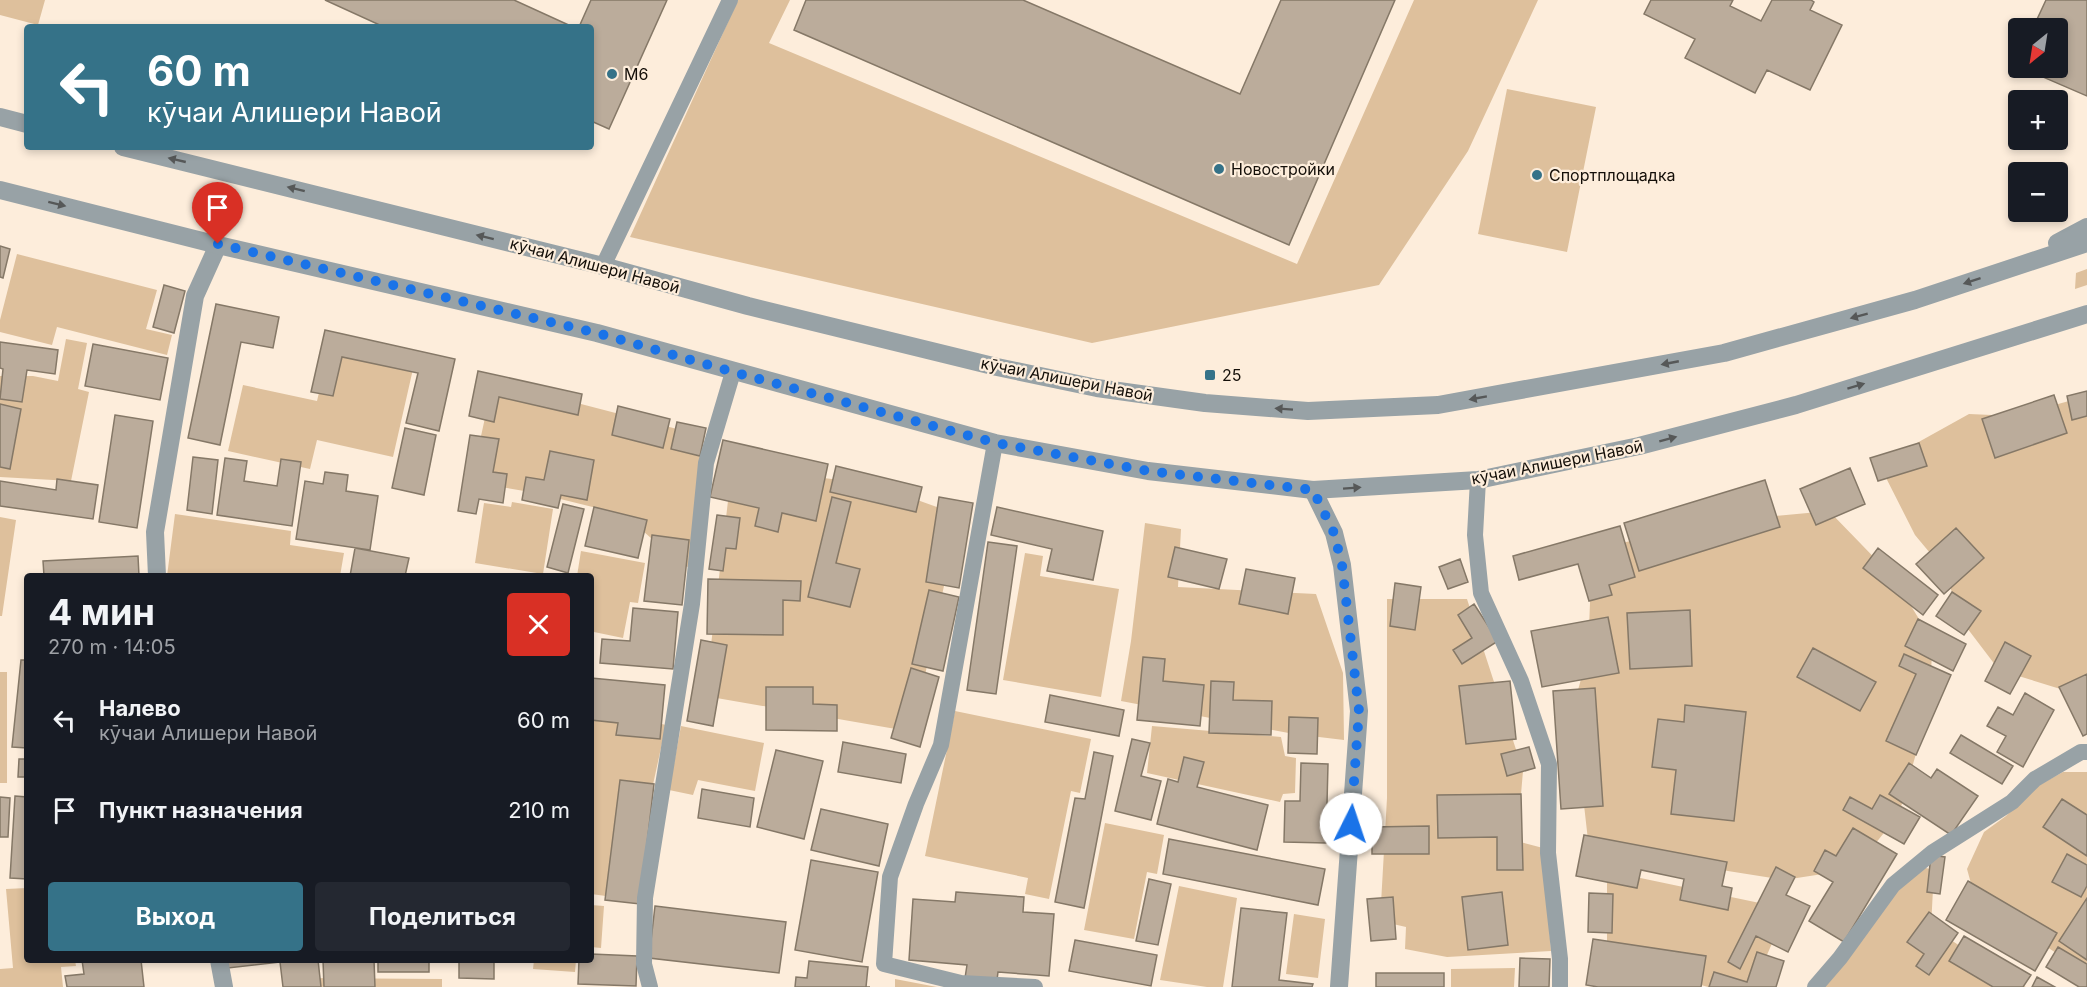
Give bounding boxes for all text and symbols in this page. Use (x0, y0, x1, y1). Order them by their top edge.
north arrow (2008, 18, 2068, 78)
map controls (2008, 18, 2068, 222)
text: 60 m (147, 45, 251, 96)
icon: left (48, 48, 126, 126)
place label: М6 (624, 64, 648, 84)
marker: М6 (605, 67, 619, 81)
button: + (2008, 90, 2068, 150)
text: кӯчаи Алишери Навоӣ (147, 96, 442, 129)
one-way arrow (168, 154, 186, 164)
place label: Новостройки (1231, 159, 1335, 179)
marker: Новостройки (1212, 162, 1226, 176)
button: − (2008, 162, 2068, 222)
place label: Спортплощадка (1549, 165, 1676, 185)
marker: Спортплощадка (1530, 168, 1544, 182)
pin (192, 182, 243, 244)
one-way arrow (286, 184, 304, 193)
icon: arrive (201, 191, 234, 224)
one-way arrow (48, 200, 66, 210)
one-way arrow (475, 231, 494, 241)
street label: кӯчаи Алишери Навоӣ (508, 233, 682, 297)
one-way arrow (1963, 277, 1981, 287)
one-way arrow (1850, 312, 1868, 321)
street label: кӯчаи Алишери Навоӣ (979, 353, 1155, 405)
one-way arrow (1660, 359, 1679, 368)
place label: 25 (1222, 365, 1241, 385)
marker: 25 (1203, 368, 1217, 382)
one-way arrow (1847, 381, 1865, 390)
one-way arrow (1468, 394, 1487, 403)
one-way arrow (1274, 404, 1293, 414)
one-way arrow (1659, 433, 1677, 443)
street label: кӯчаи Алишери Навоӣ (1469, 436, 1645, 488)
one-way arrow (1342, 483, 1361, 493)
text: 4 мин (48, 590, 155, 634)
button: close (507, 593, 570, 656)
text: 270 m · 14:05 (48, 635, 176, 659)
text: Налево (99, 695, 181, 721)
icon: left (48, 704, 81, 737)
text: 60 m (517, 707, 570, 733)
text: кӯчаи Алишери Навоӣ (99, 721, 317, 745)
position arrow (1319, 792, 1383, 856)
icon: arrive (48, 794, 81, 827)
text: Пункт назначения (99, 797, 303, 823)
text: 210 m (508, 797, 570, 823)
button: Выход (48, 882, 303, 951)
button: Поделиться (315, 882, 570, 951)

